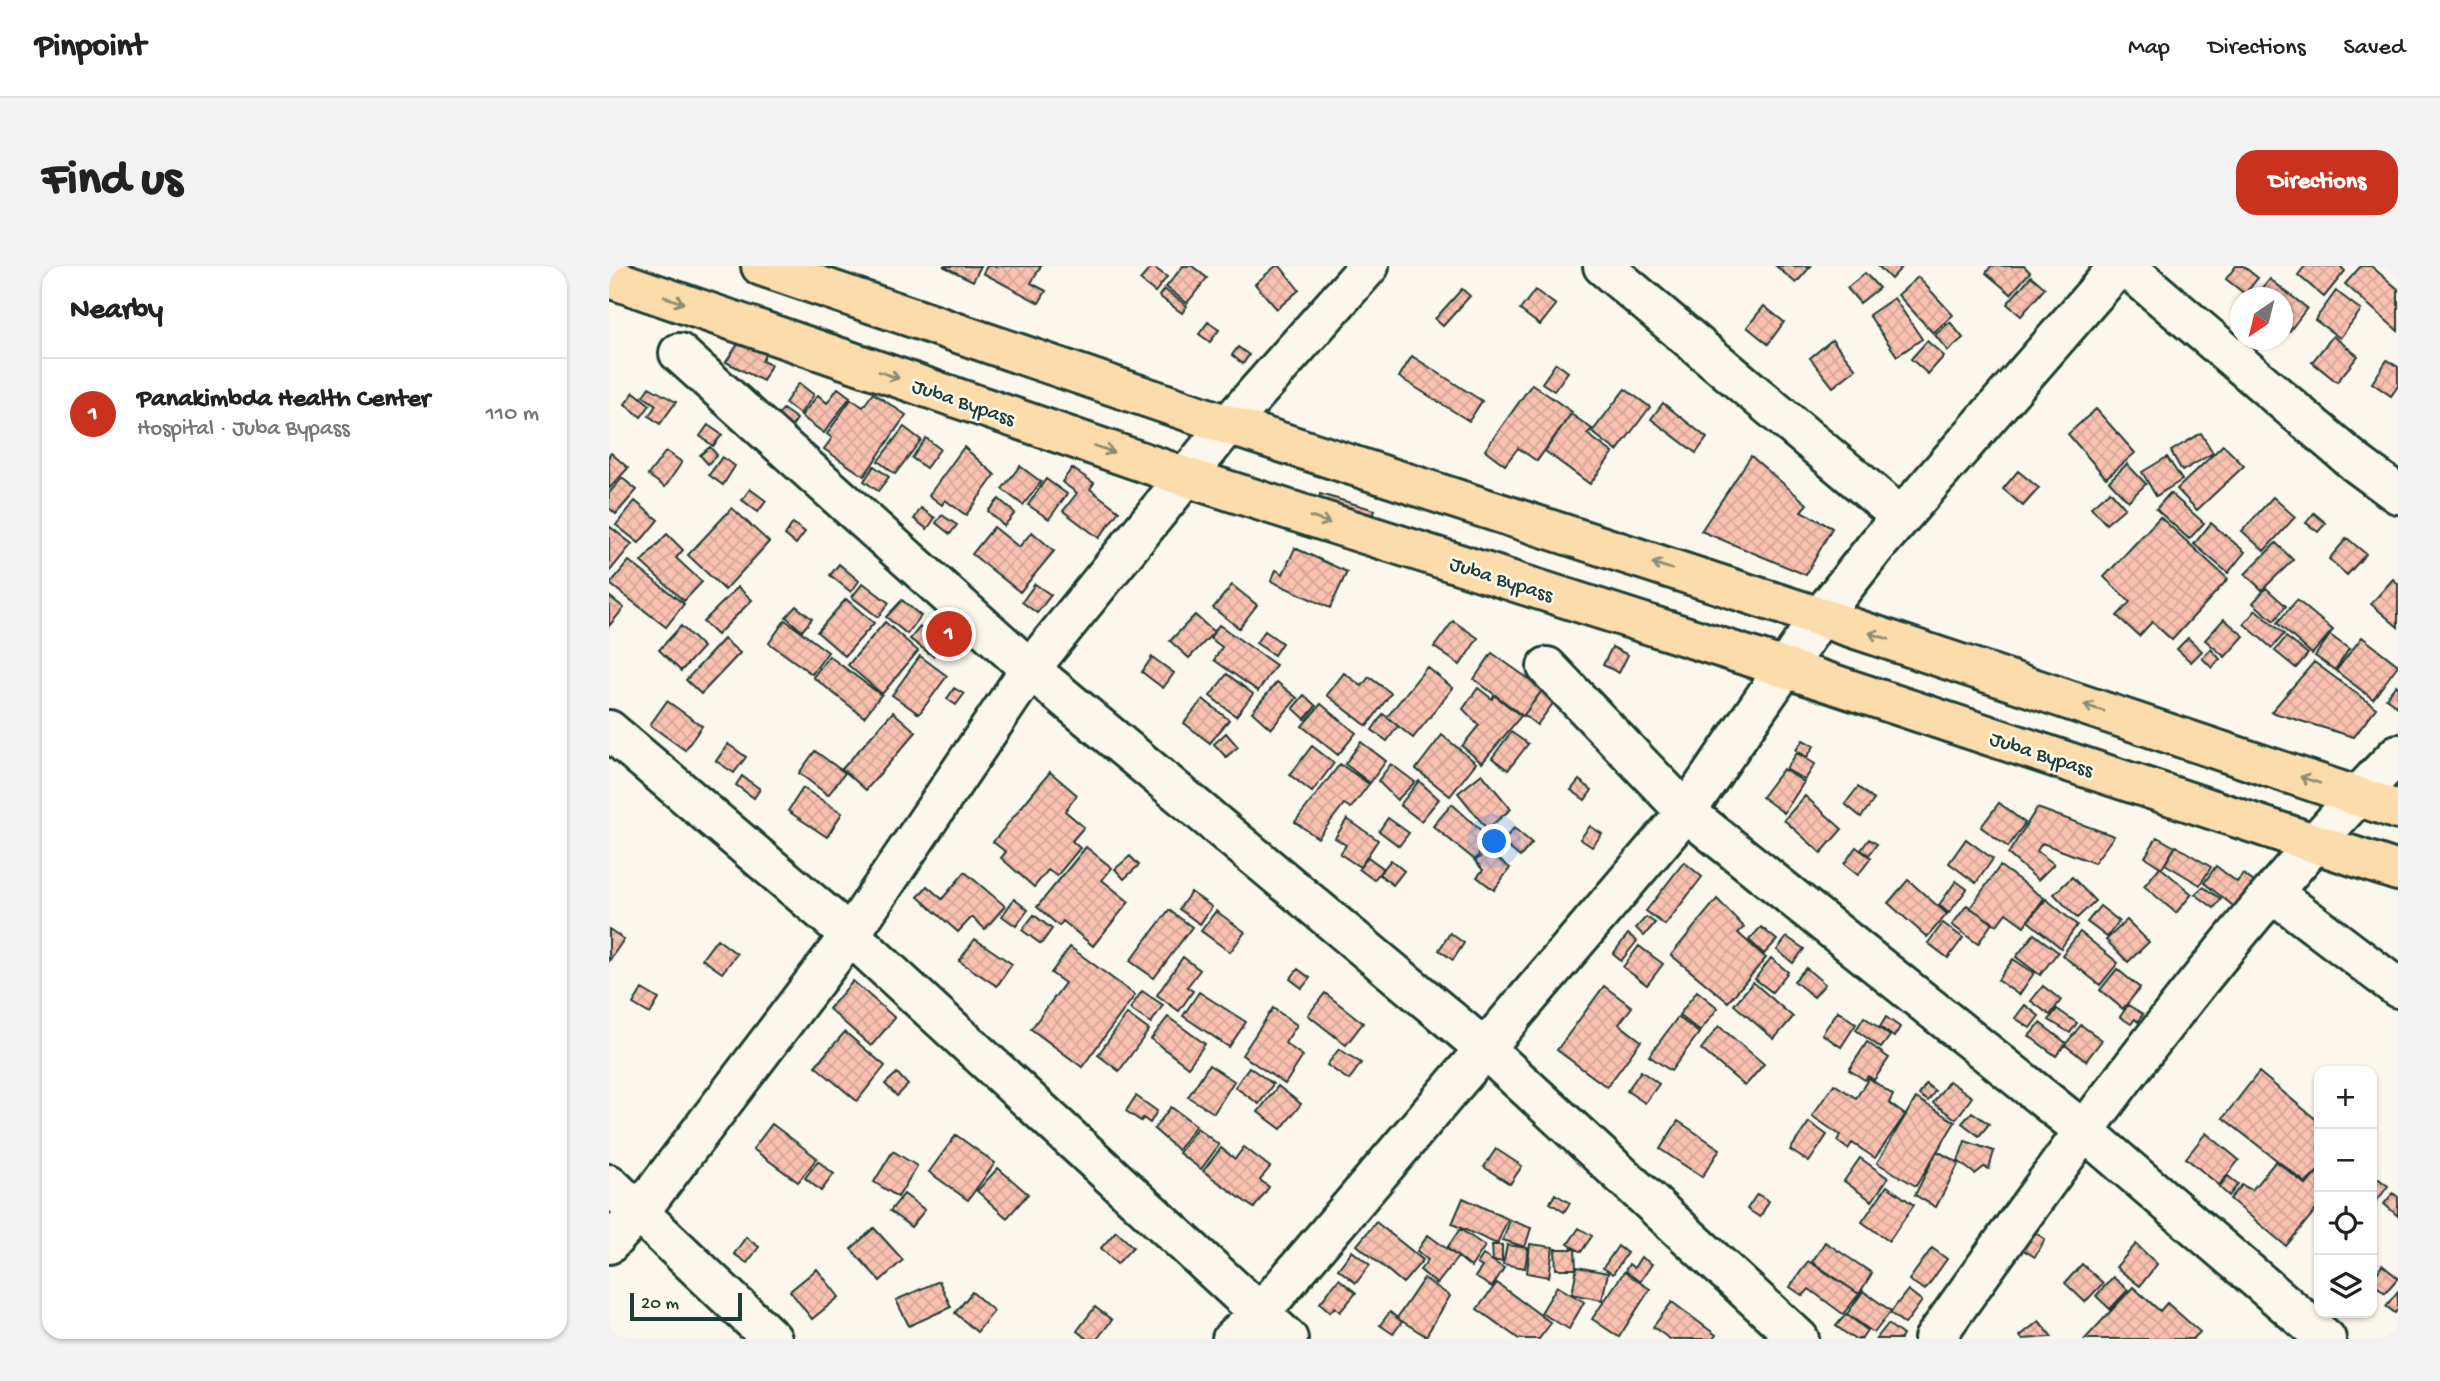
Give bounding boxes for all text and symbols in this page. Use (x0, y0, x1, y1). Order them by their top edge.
text: Pinpoint (35, 29, 146, 67)
text: Map (2128, 34, 2170, 63)
text: Directions (2208, 34, 2306, 63)
text: Saved (2344, 34, 2405, 63)
button: Directions (2236, 150, 2398, 215)
text: Find us (42, 153, 182, 211)
north arrow (2230, 287, 2293, 350)
text: Nearby (70, 294, 163, 329)
one-way arrow (662, 295, 684, 307)
one-way arrow (877, 370, 899, 382)
street label: Juba Bypass (908, 375, 1019, 434)
text: Panakimbda Health Center (137, 385, 430, 416)
text: 1 (88, 401, 98, 428)
text: 110 m (486, 401, 539, 428)
text: Hospital · Juba Bypass (137, 416, 350, 443)
one-way arrow (1092, 444, 1114, 456)
one-way arrow (1308, 515, 1330, 527)
street label: Juba Bypass (1446, 553, 1557, 610)
one-way arrow (1652, 558, 1674, 571)
pin: 1 (926, 608, 972, 660)
one-way arrow (1868, 629, 1890, 641)
one-way arrow (2084, 701, 2106, 713)
street label: Juba Bypass (1986, 728, 2097, 785)
one-way arrow (2300, 773, 2322, 786)
your location (1477, 824, 1511, 858)
map controls (2314, 1066, 2377, 1318)
button: + (2314, 1066, 2377, 1129)
button: − (2314, 1129, 2377, 1192)
button: locate (2314, 1192, 2377, 1255)
button: layers (2314, 1255, 2377, 1318)
scale bar (630, 1290, 742, 1322)
text: 20 m (641, 1293, 679, 1316)

